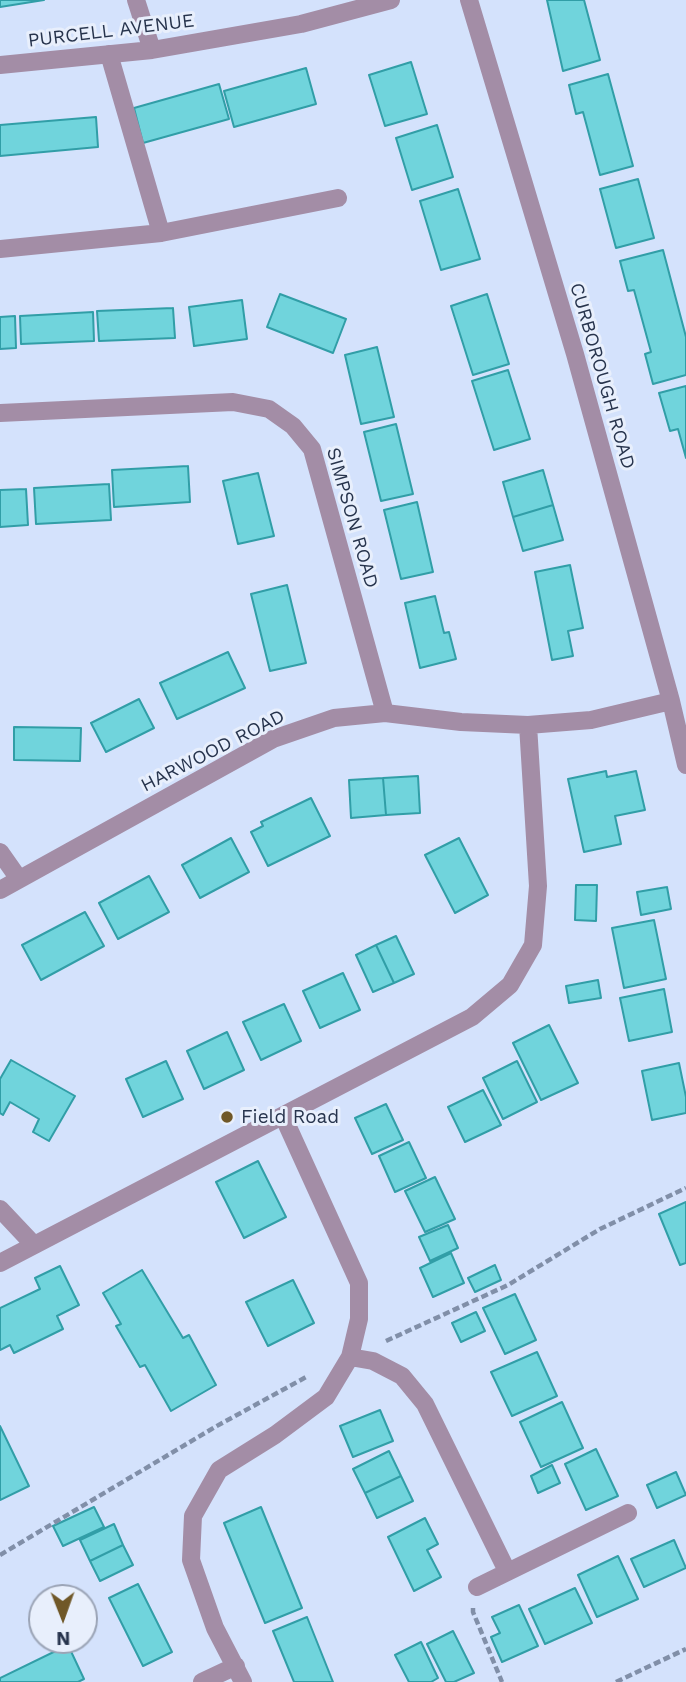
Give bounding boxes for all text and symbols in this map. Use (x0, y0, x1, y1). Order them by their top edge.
street label: PURCELL AVENUE (27, 9, 195, 53)
street label: CURBOROUGH ROAD (564, 280, 640, 472)
street label: SIMPSON ROAD (321, 445, 383, 591)
street label: HARWOOD ROAD (137, 705, 289, 797)
place label: Field Road (241, 1106, 339, 1128)
marker: Field Road (219, 1109, 235, 1125)
north arrow (28, 1584, 98, 1654)
text: N (56, 1627, 71, 1650)

